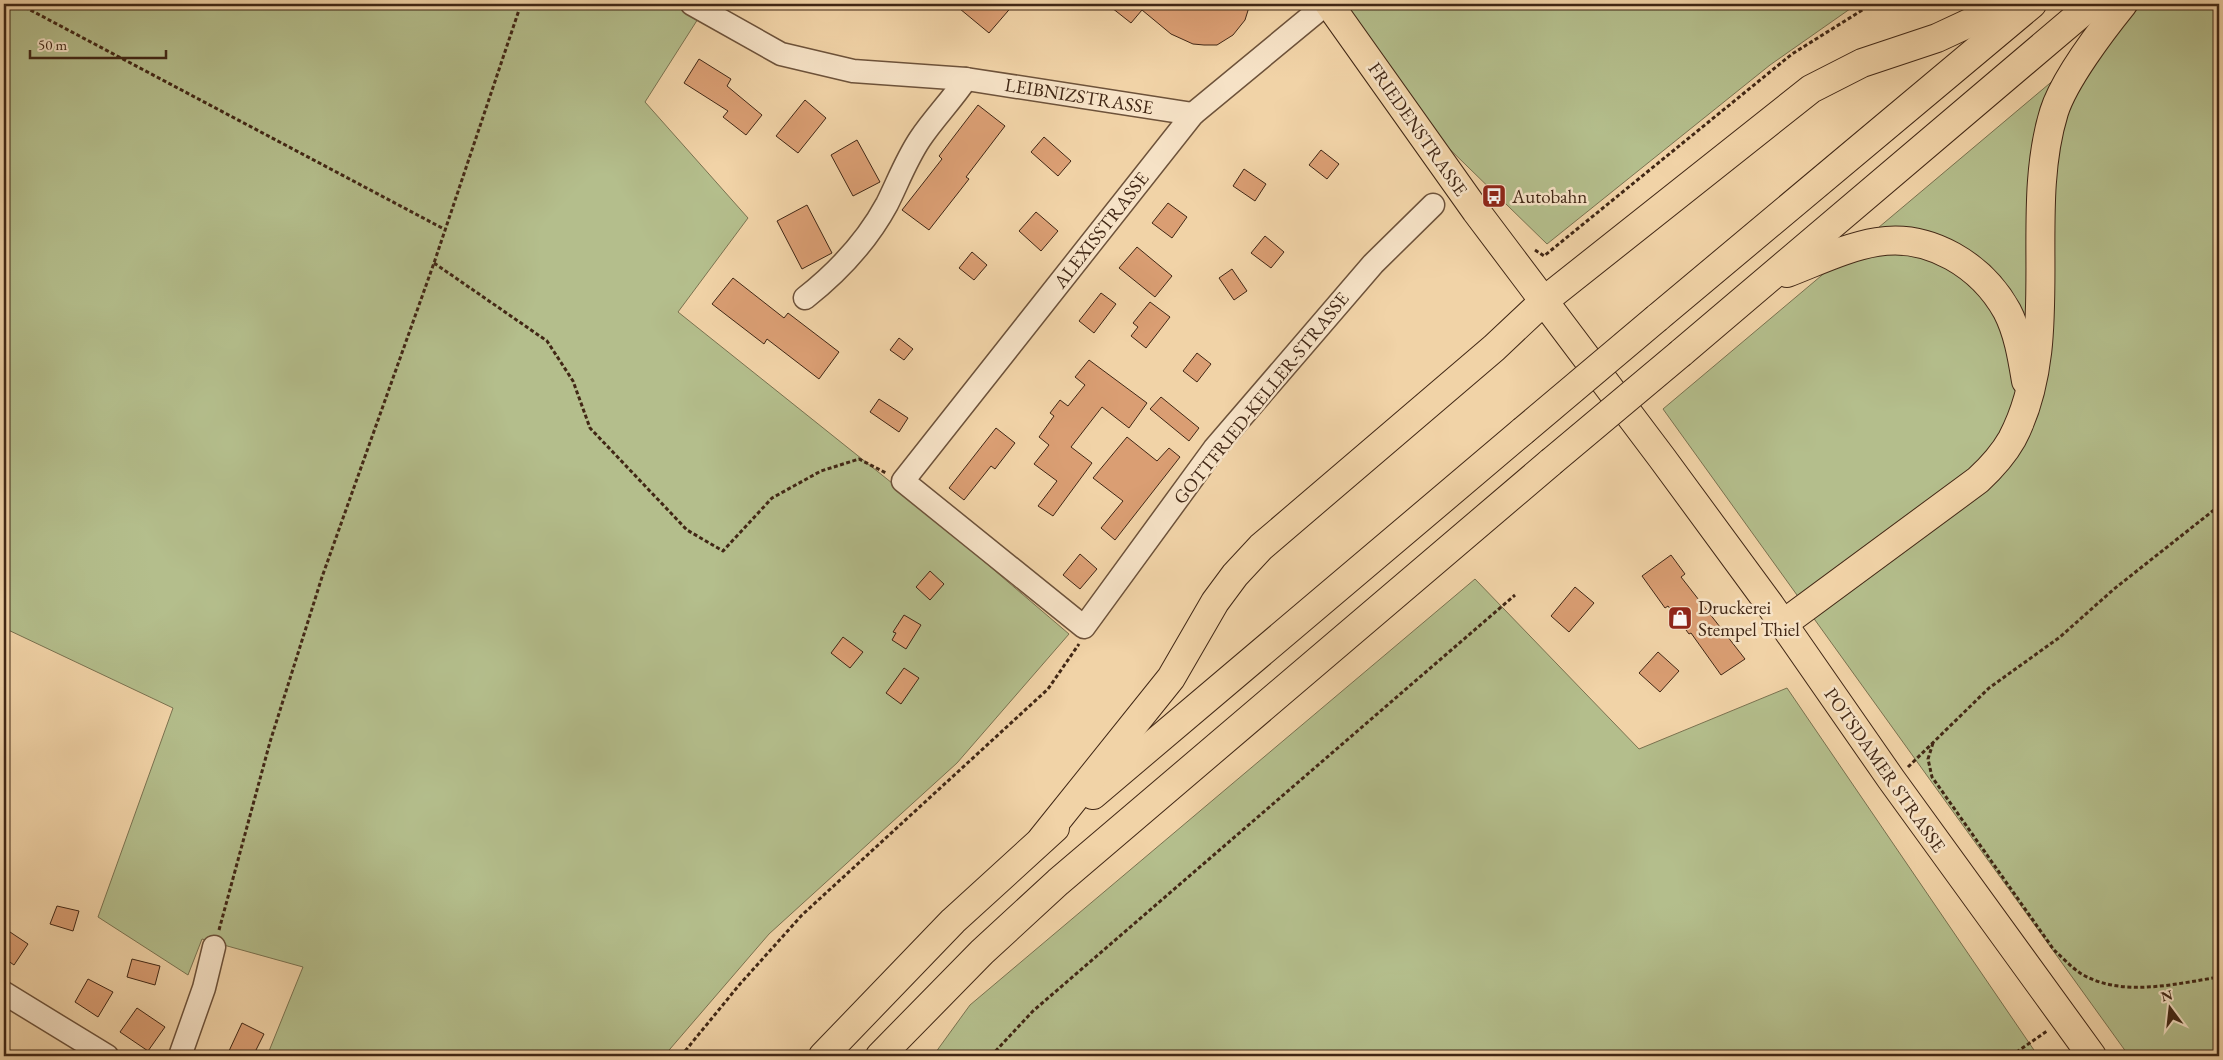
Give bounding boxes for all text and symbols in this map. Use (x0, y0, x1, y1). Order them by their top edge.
scale bar (30, 28, 166, 60)
text: 50 m (38, 35, 67, 54)
street label: FRIEDENSTRASSE (1362, 57, 1474, 201)
street label: LEIBNIZSTRASSE (1003, 72, 1155, 120)
street label: ALEXISSTRASSE (1047, 166, 1154, 294)
bus stop icon: Autobahn (1481, 183, 1507, 209)
place label: Autobahn (1511, 184, 1587, 209)
street label: GOTTFRIED-KELLER-STRASSE (1168, 287, 1355, 509)
place label: Druckerei Stempel Thiel (1698, 595, 1800, 642)
shop icon: Druckerei Stempel Thiel (1667, 605, 1693, 631)
street label: POTSDAMER STRASSE (1819, 683, 1952, 858)
north arrow (2146, 982, 2196, 1032)
text: N (2159, 985, 2175, 1006)

